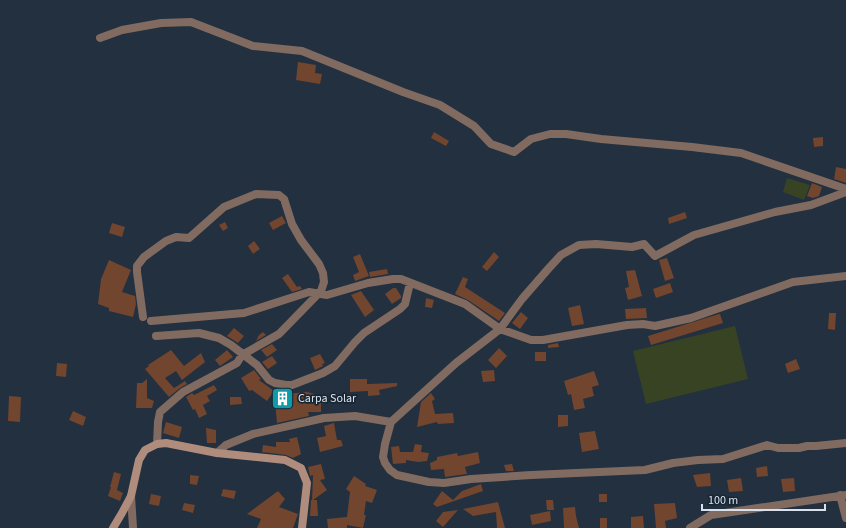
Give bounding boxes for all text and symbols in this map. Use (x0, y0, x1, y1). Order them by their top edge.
building icon: Carpa Solar (270, 385, 296, 411)
place label: Carpa Solar (298, 390, 357, 407)
scale bar (702, 486, 825, 512)
text: 100 m (708, 492, 738, 509)

